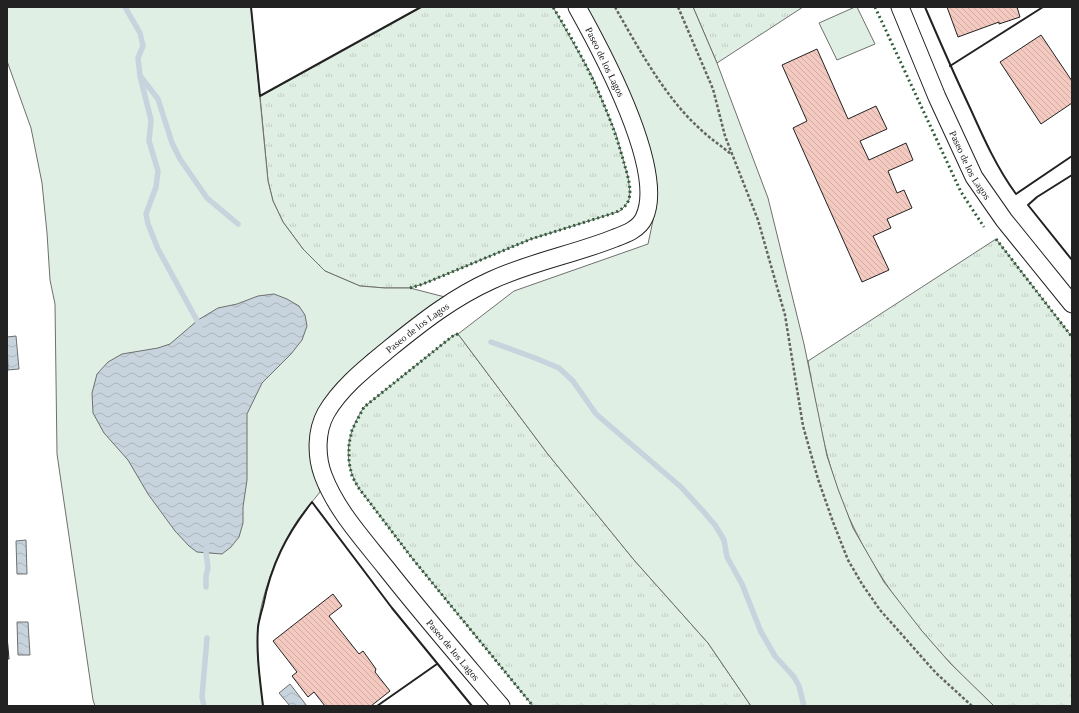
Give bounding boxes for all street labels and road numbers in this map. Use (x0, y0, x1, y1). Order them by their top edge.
street label: Paseo de los Lagos (583, 25, 627, 99)
street label: Paseo de los Lagos (948, 129, 993, 201)
street label: Paseo de los Lagos (383, 300, 451, 355)
street label: Paseo de los Lagos (424, 617, 482, 683)

